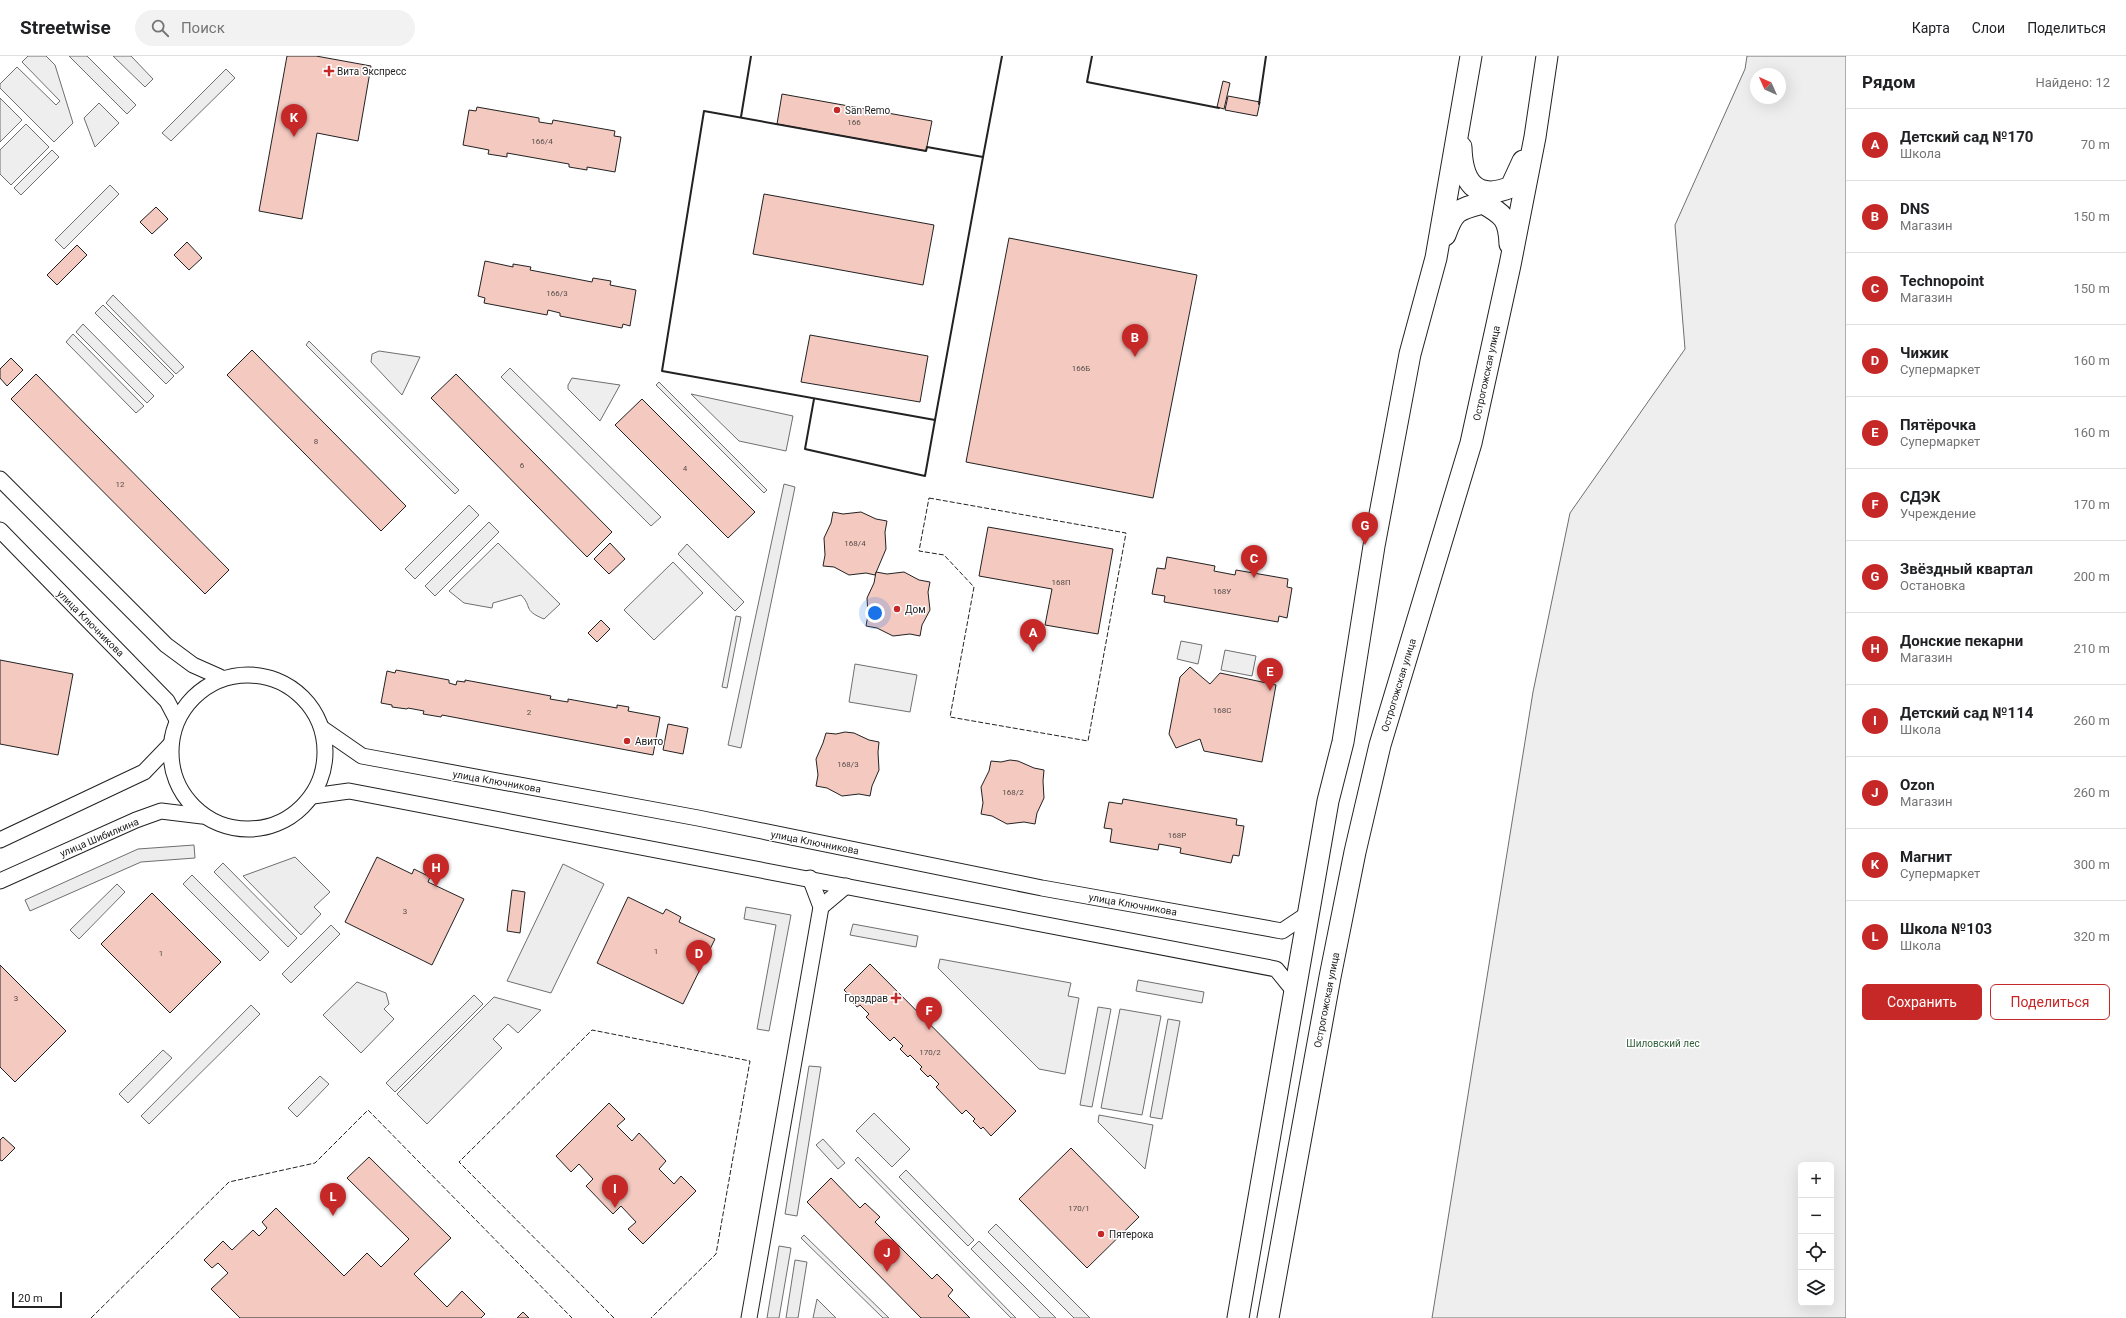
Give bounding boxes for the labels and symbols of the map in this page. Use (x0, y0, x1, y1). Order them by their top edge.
marker: Вита Экспресс (324, 66, 334, 76)
place label: Вита Экспресс (337, 66, 406, 77)
north arrow (1750, 68, 1786, 104)
pin: K (281, 104, 307, 137)
marker: San Remo (832, 105, 842, 115)
place label: San Remo (845, 105, 891, 116)
house number: 166 (847, 118, 861, 127)
house number: 166/4 (531, 137, 553, 146)
house number: 166/3 (546, 289, 568, 298)
pin: B (1122, 324, 1148, 357)
street label: Острогожская улица (1471, 325, 1502, 422)
house number: 166Б (1072, 364, 1090, 373)
house number: 8 (314, 437, 319, 446)
house number: 6 (520, 461, 525, 470)
house number: 4 (683, 464, 688, 473)
house number: 12 (116, 480, 125, 489)
pin: G (1352, 512, 1378, 545)
house number: 168/4 (844, 539, 866, 548)
pin: C (1241, 545, 1267, 578)
house number: 168П (1051, 578, 1071, 587)
house number: 168У (1213, 587, 1231, 596)
street label: улица Ключникова (55, 588, 126, 659)
your location (865, 603, 885, 623)
marker: Дом (892, 604, 902, 614)
place label: Дом (905, 604, 926, 615)
pin: A (1020, 619, 1046, 652)
street label: Острогожская улица (1379, 637, 1418, 733)
pin: E (1257, 658, 1283, 691)
house number: 168С (1213, 706, 1231, 715)
house number: 2 (527, 708, 532, 717)
marker: Авито (622, 736, 632, 746)
place label: Авито (635, 736, 664, 747)
house number: 168/3 (837, 760, 859, 769)
street label: улица Ключникова (452, 768, 542, 795)
house number: 168/2 (1002, 788, 1024, 797)
street label: улица Шибилкина (58, 816, 140, 859)
street label: улица Ключникова (770, 829, 860, 856)
house number: 168Р (1168, 831, 1186, 840)
pin: H (423, 854, 449, 887)
street label: улица Ключникова (1088, 891, 1178, 918)
house number: 3 (403, 907, 407, 916)
pin: D (686, 940, 712, 973)
house number: 1 (654, 947, 658, 956)
house number: 1 (159, 949, 163, 958)
street label: Острогожская улица (1312, 951, 1341, 1049)
place label: Горздрав (844, 993, 888, 1004)
marker: Горздрав (891, 993, 901, 1003)
house number: 3 (14, 994, 18, 1003)
pin: F (916, 997, 942, 1030)
park label: Шиловский лес (1626, 1038, 1700, 1049)
house number: 170/2 (919, 1048, 941, 1057)
pin: I (602, 1175, 628, 1208)
pin: L (320, 1183, 346, 1216)
house number: 170/1 (1068, 1204, 1090, 1213)
marker: Пятерока (1096, 1229, 1106, 1239)
place label: Пятерока (1109, 1229, 1154, 1240)
pin: J (874, 1239, 900, 1272)
scale bar (12, 1290, 62, 1309)

